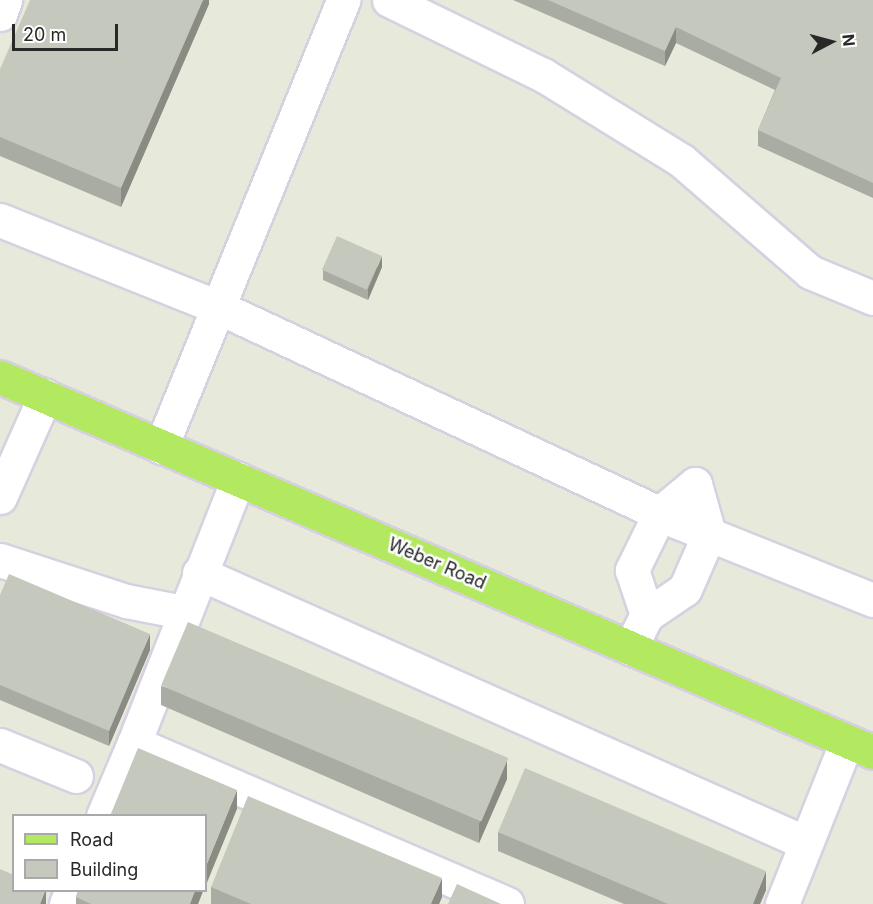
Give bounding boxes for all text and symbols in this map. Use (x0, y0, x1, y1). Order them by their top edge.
scale bar (15, 12, 122, 50)
north arrow (801, 12, 861, 72)
text: 20 m (23, 24, 66, 45)
text: N (838, 33, 859, 47)
street label: Weber Road (385, 534, 489, 594)
legend (12, 814, 207, 892)
text: Road (70, 829, 113, 850)
text: Building (70, 859, 138, 880)

